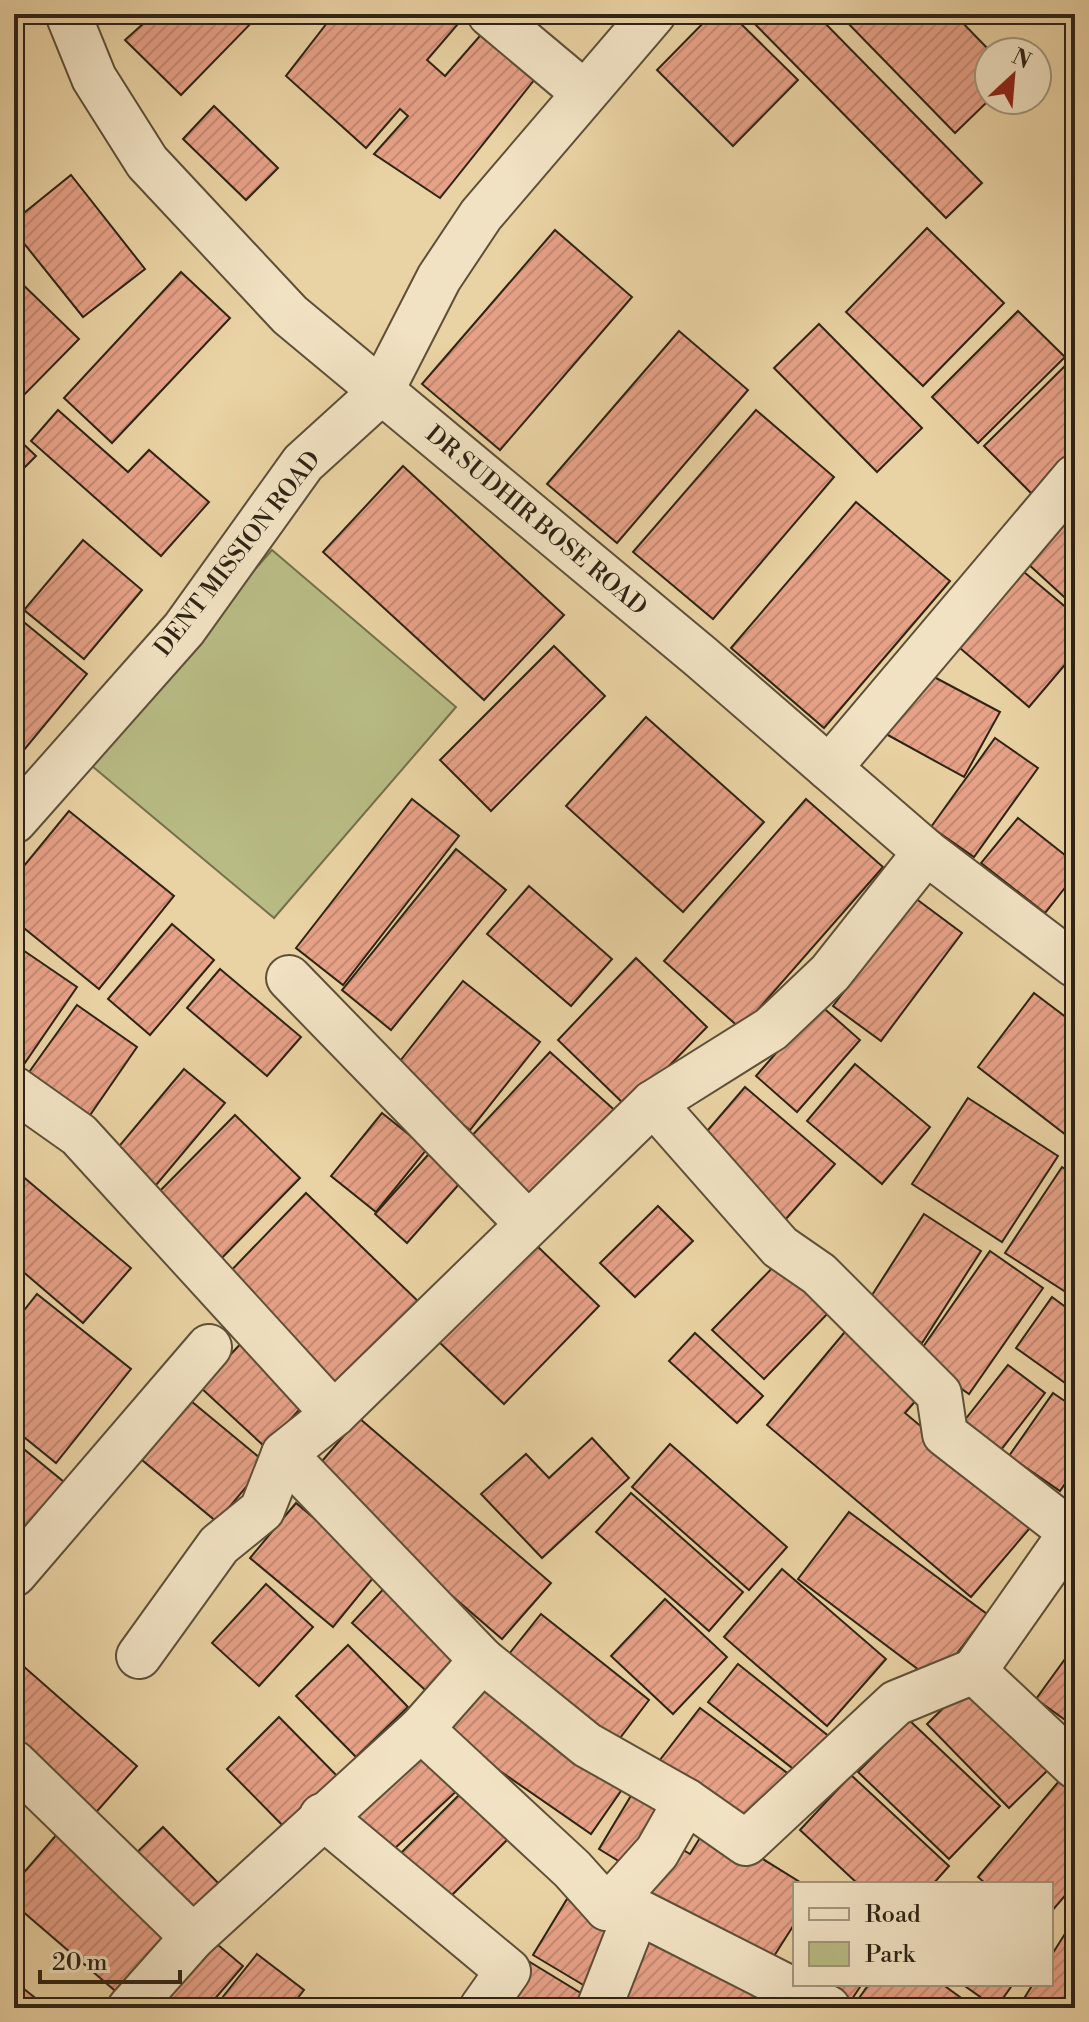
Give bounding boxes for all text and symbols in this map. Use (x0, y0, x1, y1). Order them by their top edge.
north arrow (973, 36, 1053, 116)
text: N (1007, 43, 1035, 76)
street label: DR SUDHIR BOSE ROAD (419, 420, 653, 622)
street label: DENT MISSION ROAD (149, 445, 327, 663)
legend (793, 1882, 1053, 1986)
text: Road (865, 1900, 921, 1930)
scale bar (40, 1934, 180, 1984)
text: Park (865, 1940, 916, 1970)
text: 20 m (52, 1948, 108, 1978)

